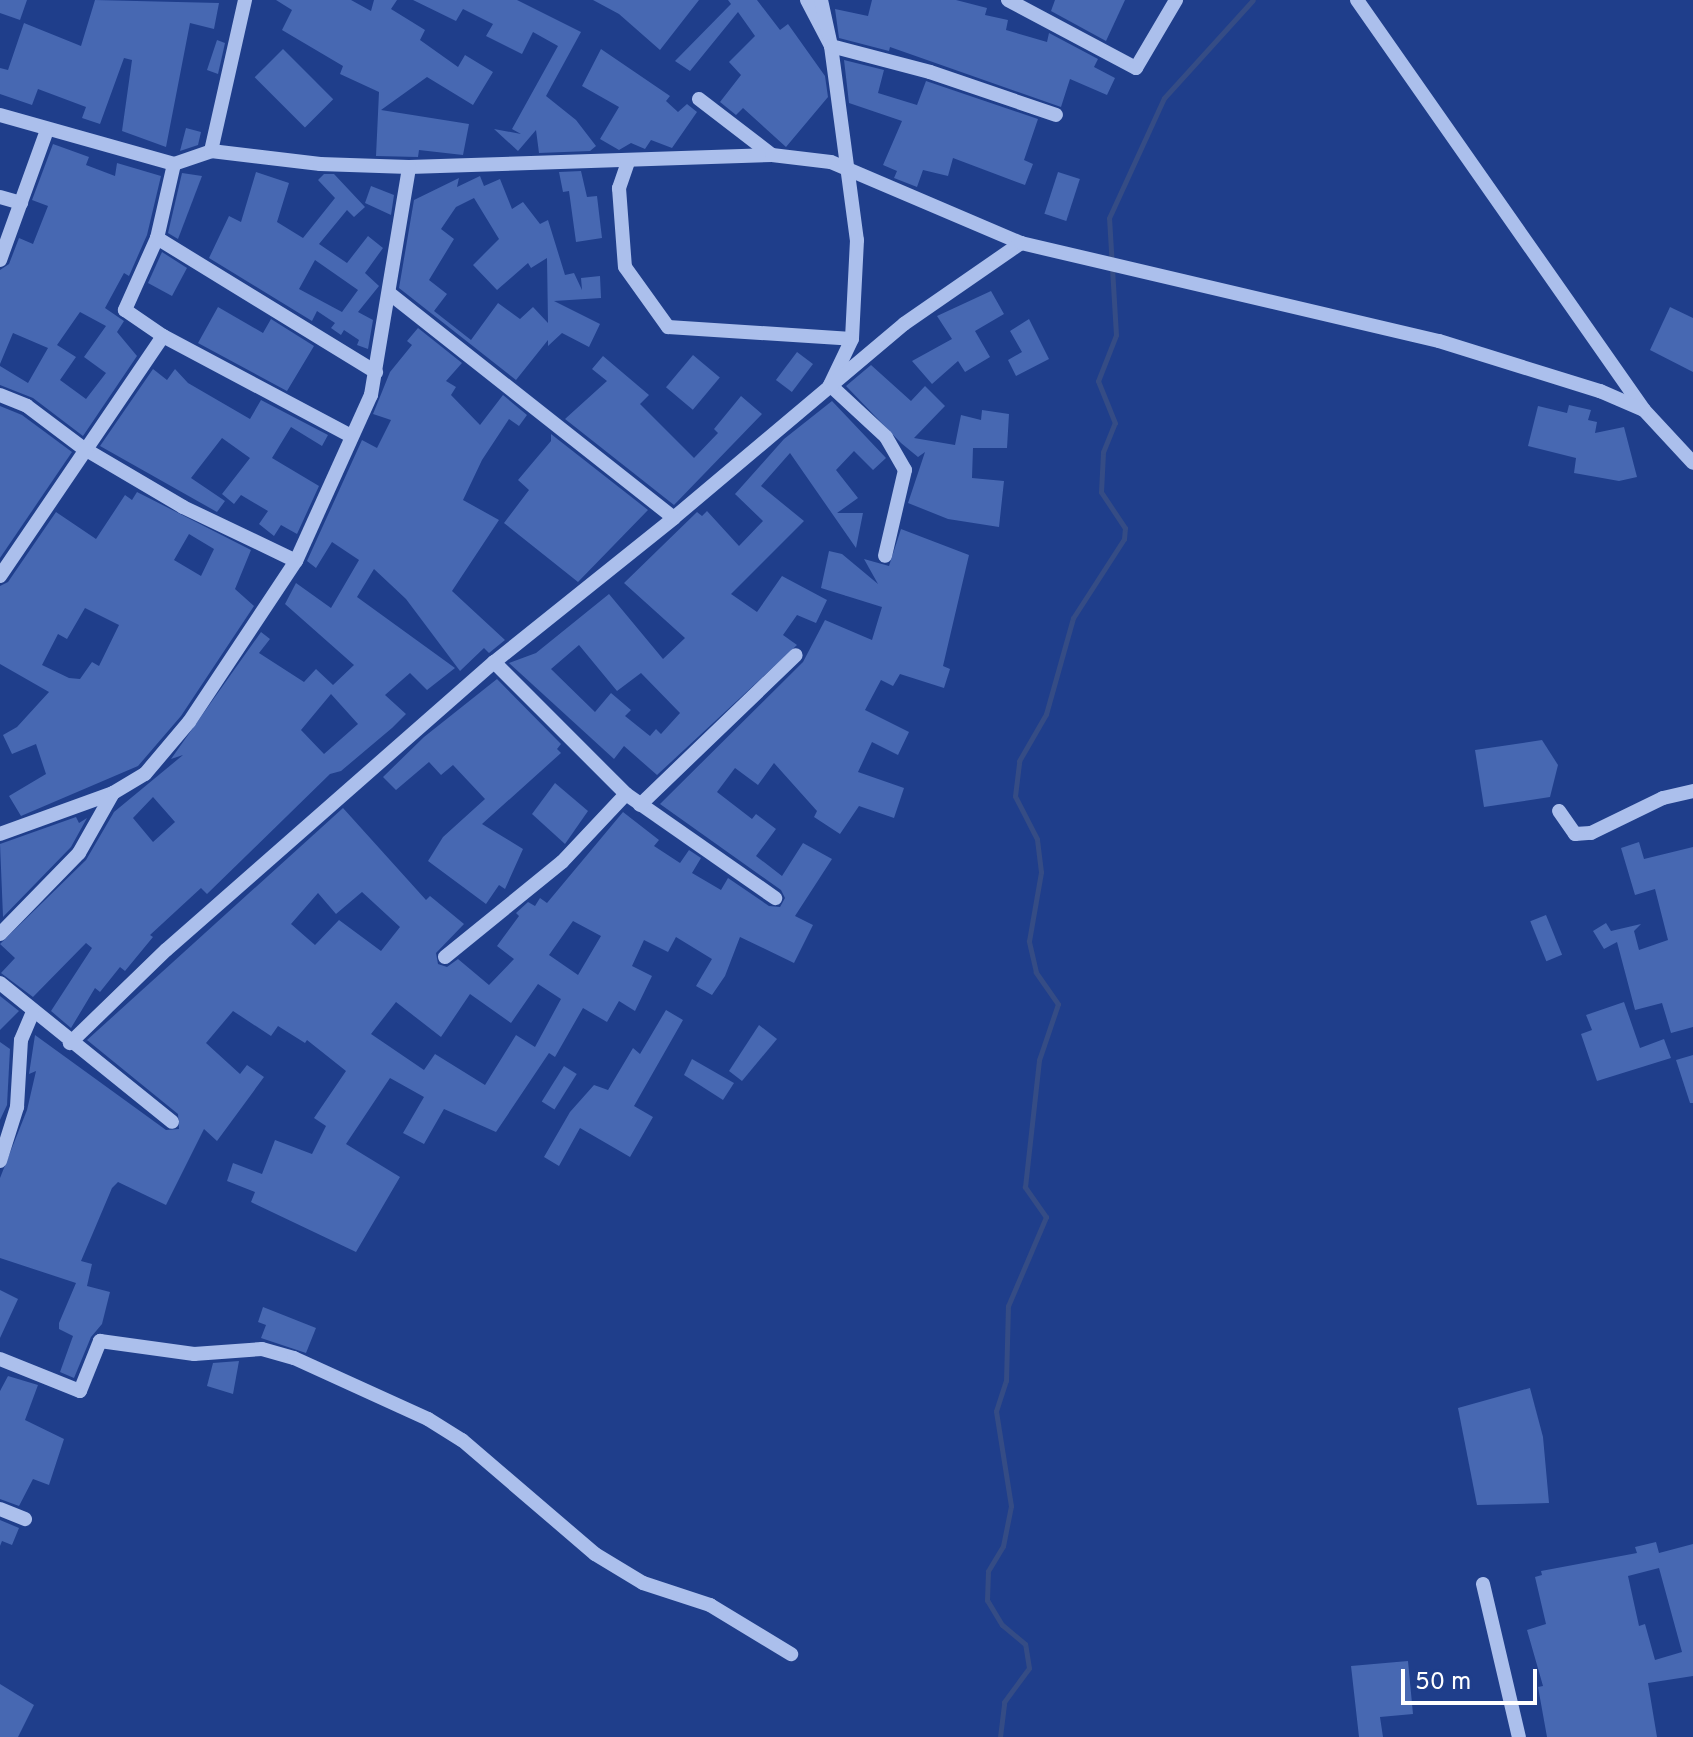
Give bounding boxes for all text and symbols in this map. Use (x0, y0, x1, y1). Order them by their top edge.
scale bar (1405, 1653, 1541, 1703)
text: 50 m (1415, 1668, 1471, 1698)

